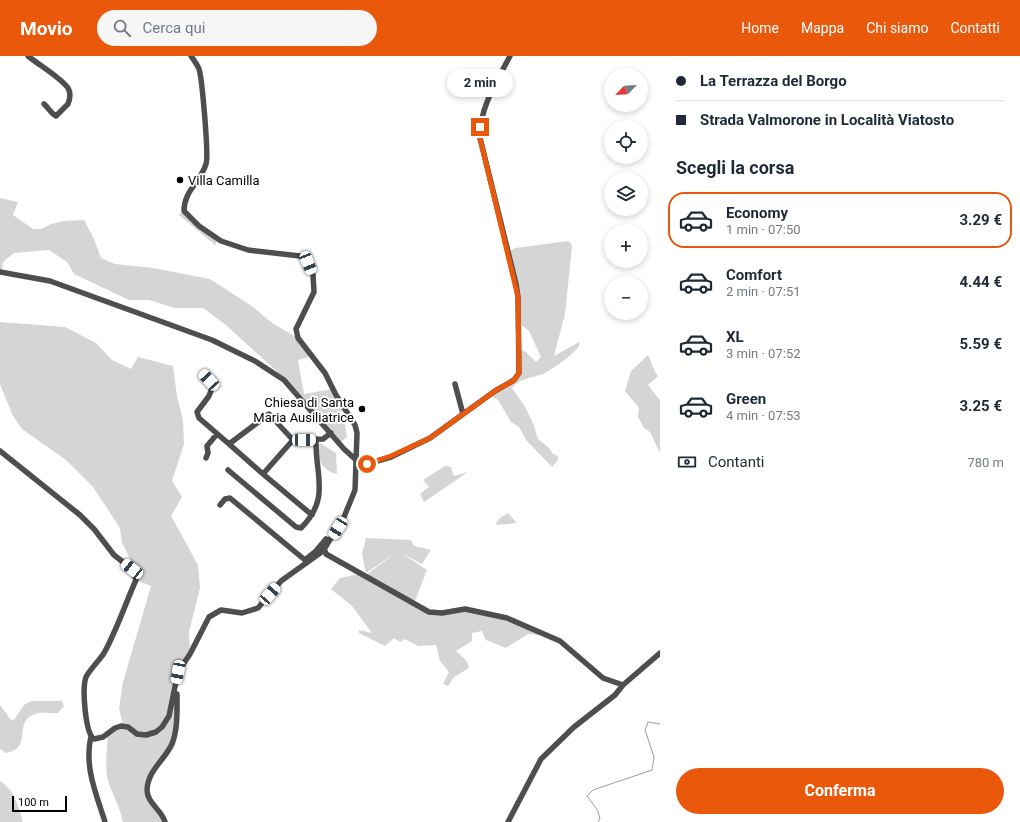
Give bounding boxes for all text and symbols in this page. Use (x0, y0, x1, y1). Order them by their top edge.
search box (97, 10, 377, 46)
text: Movio (20, 17, 73, 40)
icon: search (111, 17, 133, 39)
text: Cerca qui (143, 19, 205, 37)
text: Home (741, 20, 779, 36)
text: Mappa (801, 20, 844, 36)
text: Chi siamo (866, 20, 928, 36)
text: Contatti (950, 20, 1000, 36)
north arrow (604, 68, 648, 112)
map controls (604, 68, 648, 320)
callout: 2 min (447, 69, 513, 97)
text: La Terrazza del Borgo (700, 72, 847, 90)
text: 2 min (464, 75, 496, 90)
text: Strada Valmorone in Località Viatosto (700, 111, 954, 129)
route end (471, 118, 489, 136)
button: locate (604, 120, 648, 164)
text: Scegli la corsa (676, 157, 794, 178)
button: layers (604, 172, 648, 216)
place label: Villa Camilla (188, 173, 260, 188)
marker: Villa Camilla (175, 175, 185, 185)
icon: car (678, 202, 714, 238)
text: Economy (726, 204, 788, 222)
text: 3.29 € (959, 211, 1002, 229)
text: 1 min · 07:50 (726, 222, 801, 237)
button: + (604, 224, 648, 268)
car (298, 250, 318, 276)
icon: car (678, 264, 714, 300)
text: Comfort (726, 266, 782, 284)
text: 4.44 € (959, 273, 1002, 291)
button: − (604, 276, 648, 320)
text: 2 min · 07:51 (726, 284, 801, 299)
icon: car (678, 326, 714, 362)
text: XL (726, 328, 744, 346)
text: 5.59 € (959, 335, 1002, 353)
text: 3 min · 07:52 (726, 346, 801, 361)
car (196, 367, 222, 393)
icon: car (678, 388, 714, 424)
text: Green (726, 390, 766, 408)
place label: Chiesa di Santa Maria Ausiliatrice (253, 395, 354, 425)
text: 3.25 € (959, 397, 1002, 415)
marker: Chiesa di Santa Maria Ausiliatrice (357, 404, 367, 414)
text: 4 min · 07:53 (726, 408, 801, 423)
car (292, 434, 316, 446)
icon: cash (676, 451, 698, 473)
text: Contanti (708, 453, 765, 471)
route start (358, 455, 376, 473)
text: 780 m (967, 455, 1004, 470)
car (327, 515, 349, 541)
car (119, 557, 145, 581)
car (258, 581, 282, 607)
car (170, 659, 186, 685)
button: Conferma (676, 768, 1004, 814)
scale bar (12, 794, 67, 813)
text: 100 m (18, 796, 49, 809)

